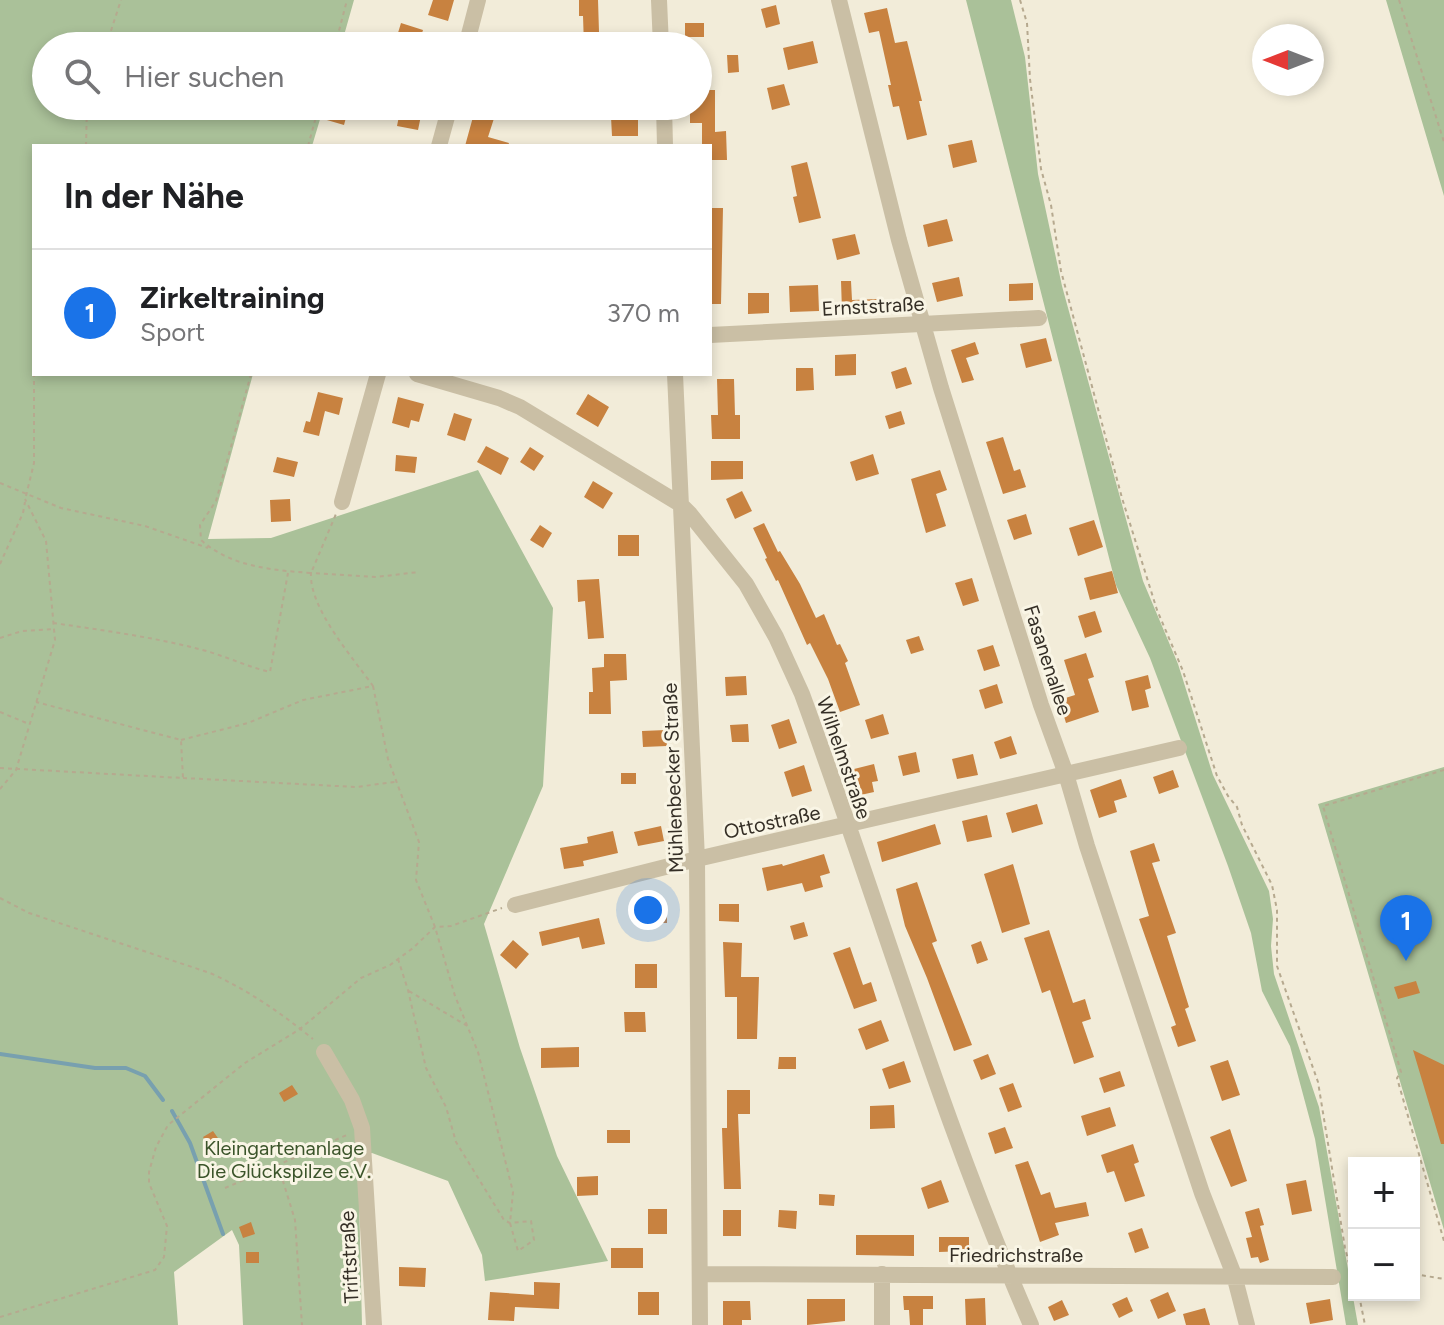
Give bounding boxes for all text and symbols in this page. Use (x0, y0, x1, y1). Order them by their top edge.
north arrow (1252, 24, 1324, 96)
search box (32, 32, 712, 120)
icon: search (60, 54, 104, 98)
text: Hier suchen (124, 58, 284, 95)
text: In der Nähe (64, 176, 244, 217)
text: Zirkeltraining (140, 279, 325, 316)
street label: Ernststraße (821, 291, 925, 321)
text: 1 (85, 297, 95, 329)
text: 370 m (607, 297, 680, 329)
text: Sport (140, 316, 205, 348)
street label: Fasanenallee (1019, 602, 1077, 718)
street label: Mühlenbecker Straße (658, 682, 688, 874)
street label: Wilhelmstraße (812, 694, 876, 822)
street label: Ottostraße (721, 800, 823, 844)
your location (628, 890, 668, 930)
pin: 1 (1380, 895, 1432, 961)
park label: Kleingartenanlage Die Glückspilze e.V. (197, 1136, 371, 1183)
map controls (1348, 1157, 1420, 1301)
button: + (1348, 1157, 1420, 1229)
street label: Triftstraße (335, 1210, 363, 1304)
button: − (1348, 1229, 1420, 1301)
street label: Friedrichstraße (949, 1243, 1083, 1267)

